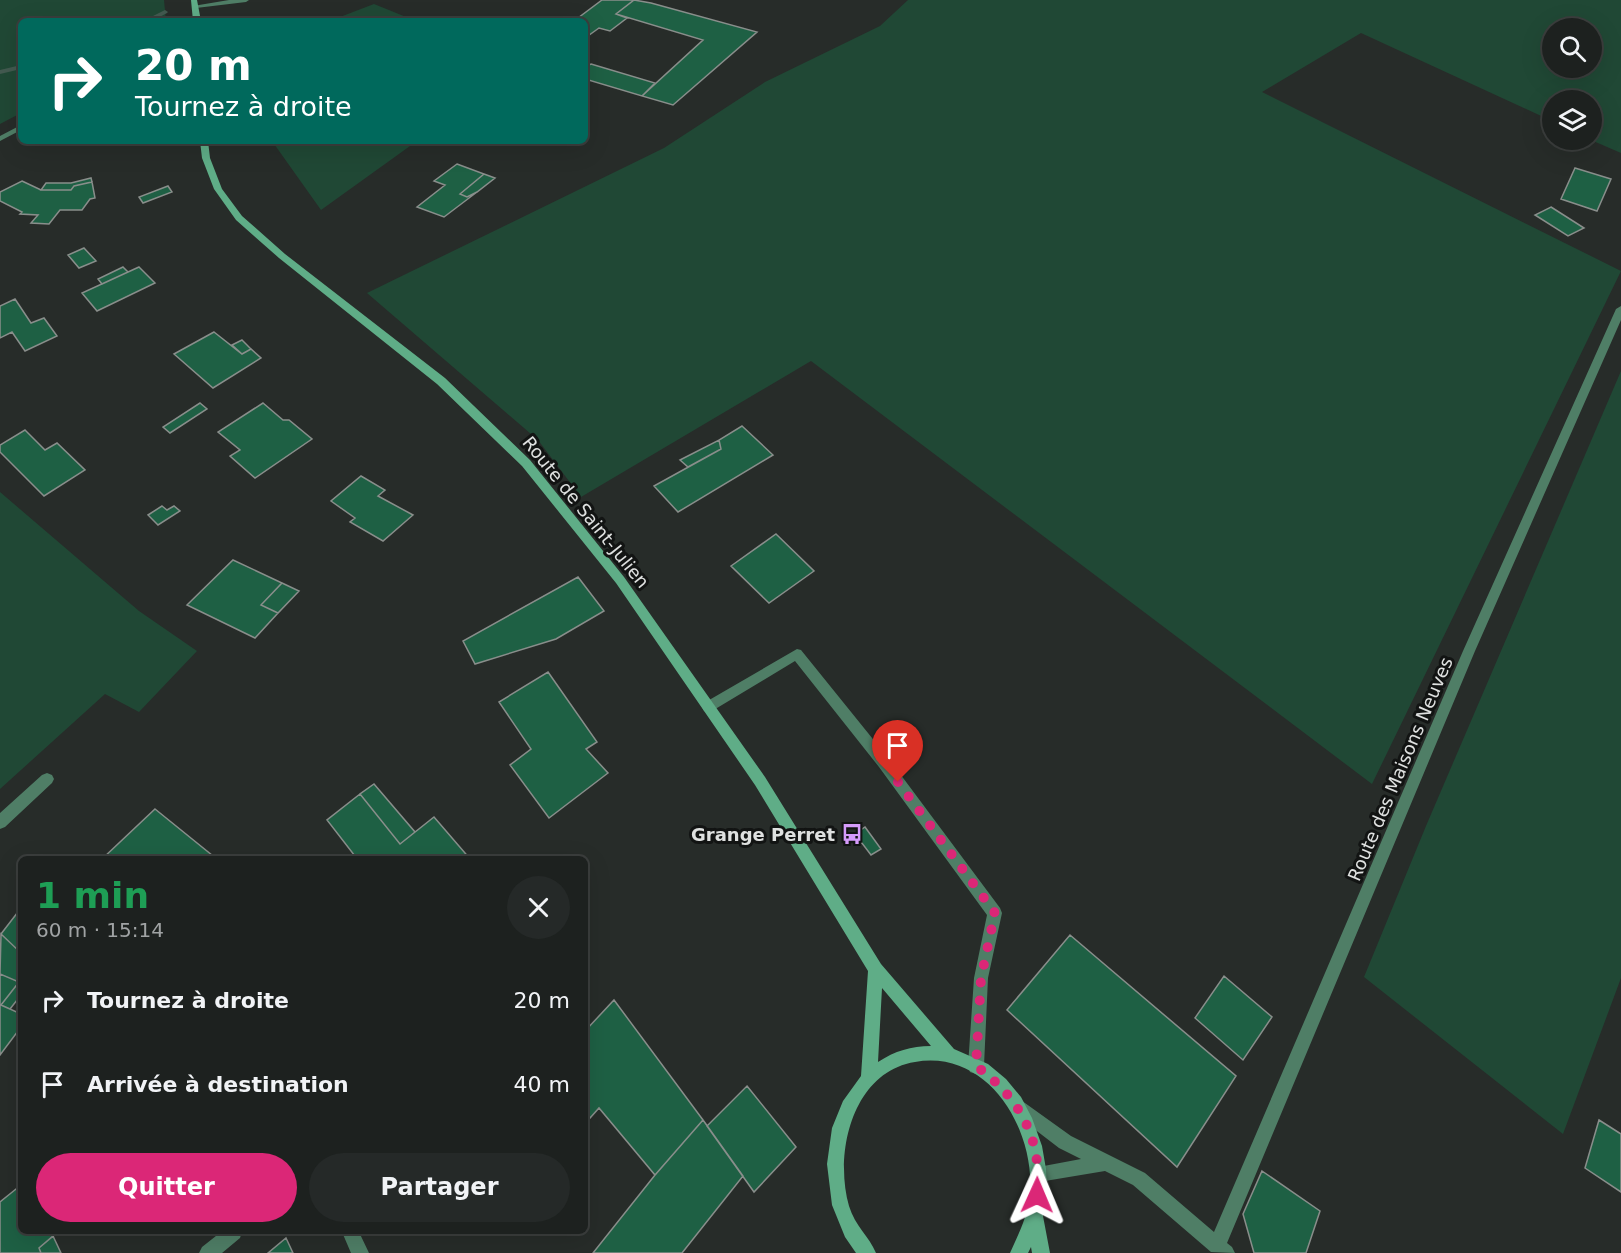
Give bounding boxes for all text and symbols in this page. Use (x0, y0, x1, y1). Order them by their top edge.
map controls (1542, 18, 1602, 150)
button: search (1542, 18, 1602, 78)
text: 20 m (135, 41, 252, 90)
icon: right (36, 42, 114, 120)
button: layers (1542, 90, 1602, 150)
text: Tournez à droite (135, 91, 352, 122)
street label: Route de Saint-Julien (518, 432, 654, 592)
street label: Route des Maisons Neuves (1343, 654, 1457, 884)
pin (872, 720, 923, 782)
icon: arrive (881, 729, 914, 762)
bus stop icon: Grange Perret (840, 822, 864, 846)
place label: Grange Perret (691, 824, 835, 845)
text: 1 min (36, 875, 149, 916)
button: close (507, 876, 570, 939)
text: 60 m · 15:14 (36, 918, 164, 942)
icon: right (36, 984, 69, 1017)
text: Tournez à droite (87, 988, 289, 1013)
text: 20 m (514, 988, 570, 1013)
icon: arrive (36, 1068, 69, 1101)
text: Arrivée à destination (87, 1072, 349, 1097)
text: 40 m (514, 1072, 570, 1097)
button: Quitter (36, 1153, 297, 1222)
button: Partager (309, 1153, 570, 1222)
position arrow (1005, 1163, 1069, 1227)

